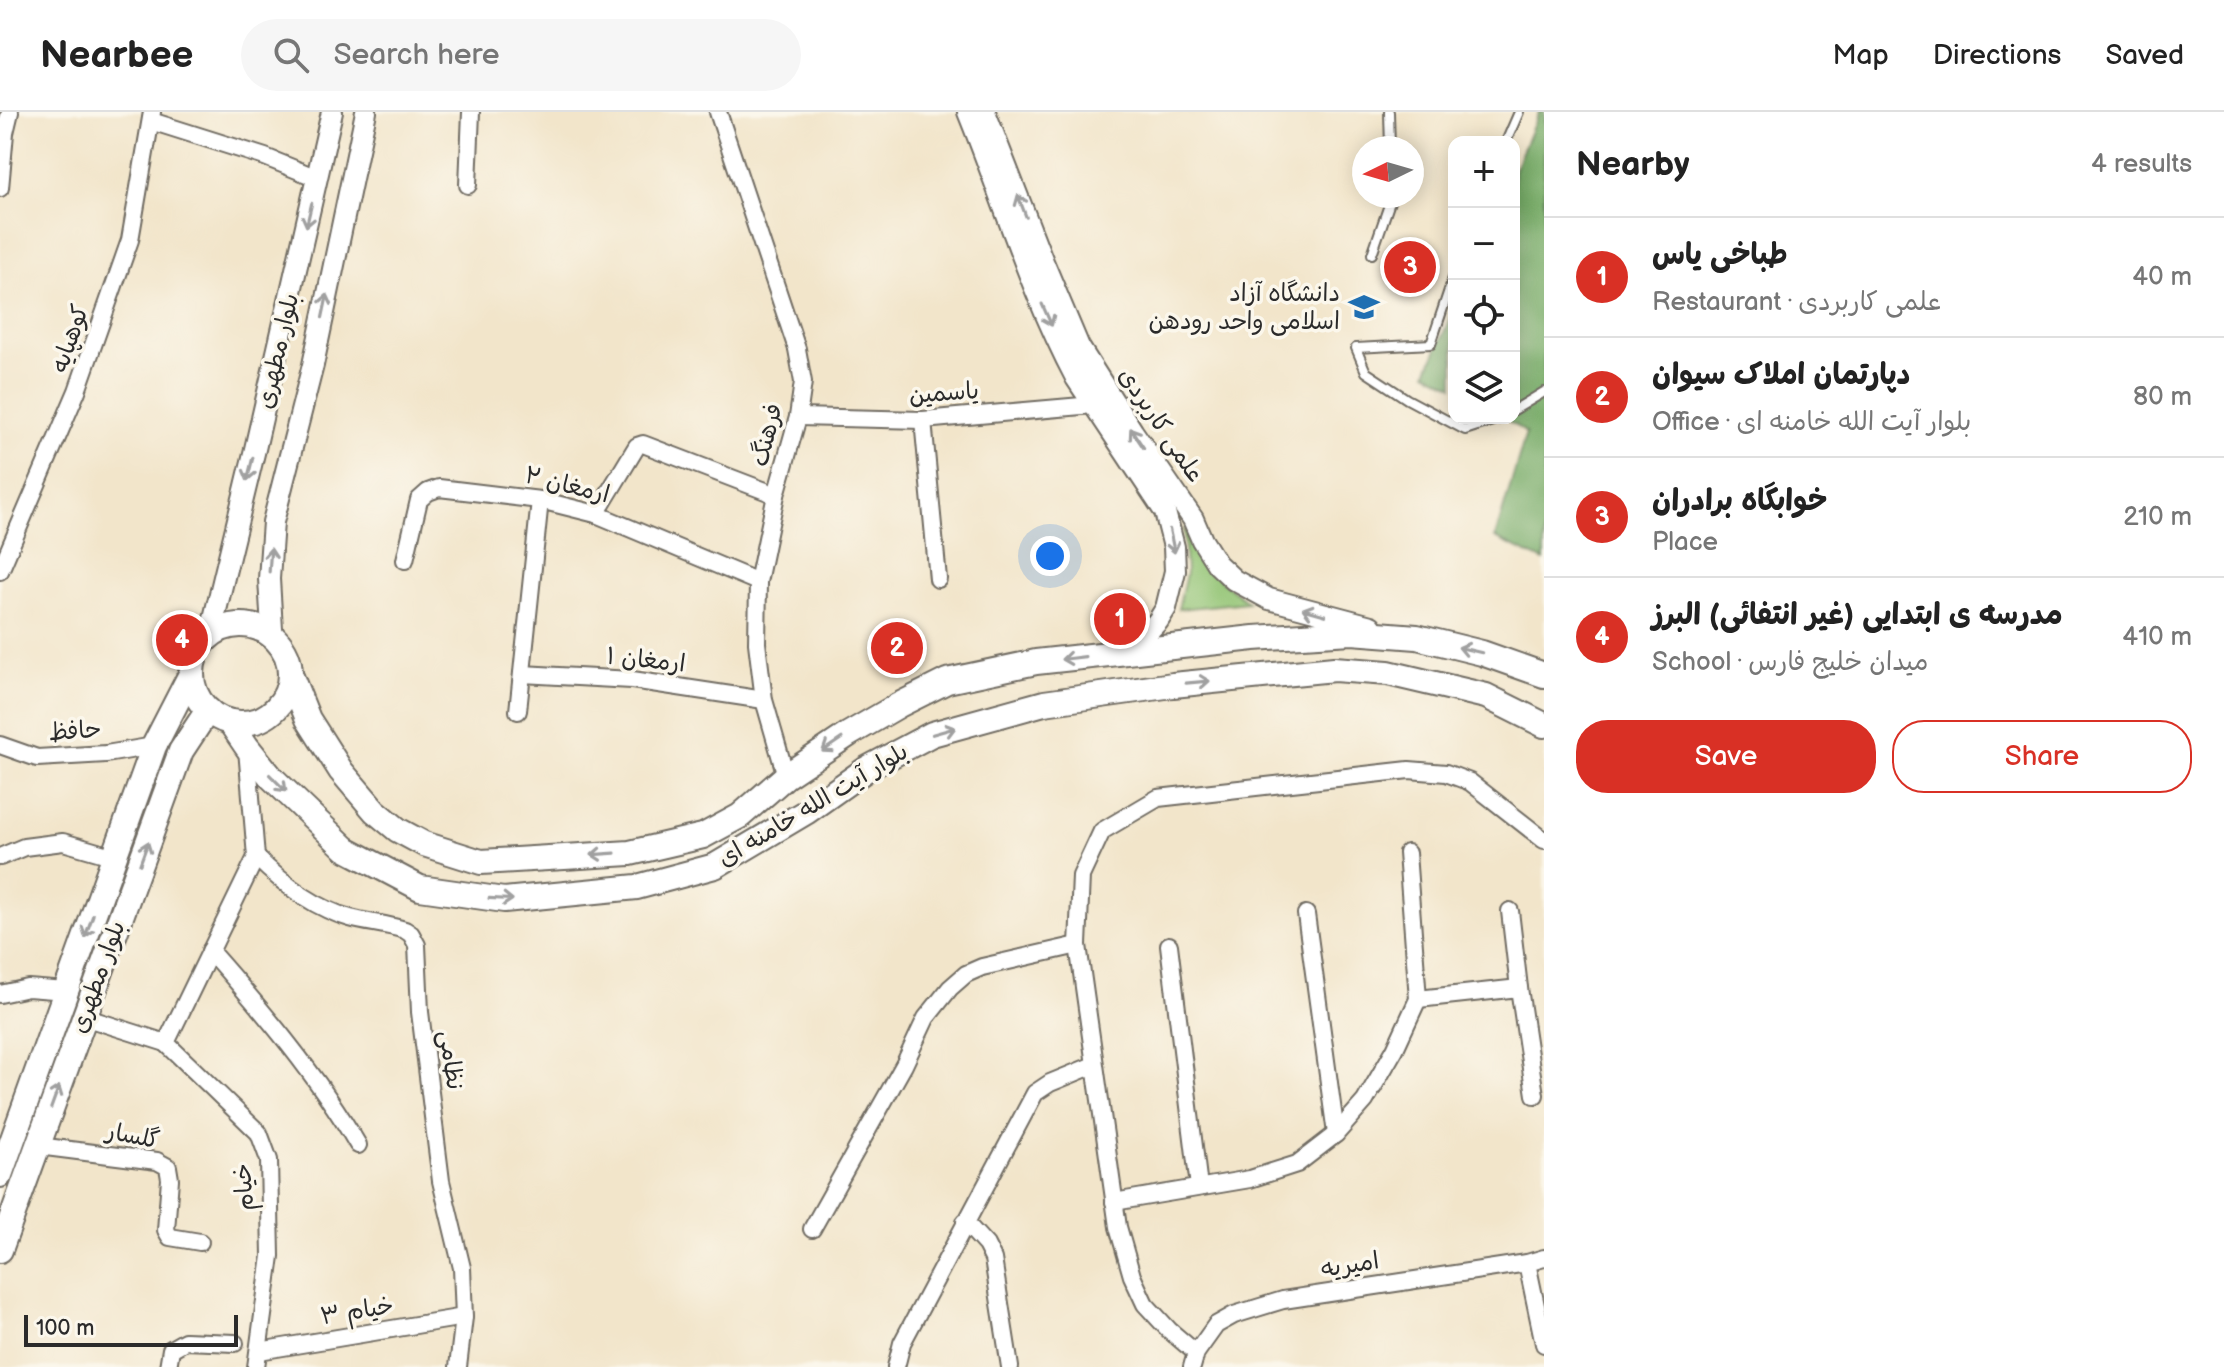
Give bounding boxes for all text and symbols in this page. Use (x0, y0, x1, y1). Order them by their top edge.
search box (241, 19, 801, 91)
text: Nearbee (40, 33, 193, 78)
icon: search (269, 33, 313, 77)
text: Search here (333, 37, 500, 73)
text: Map (1832, 39, 1889, 72)
text: Directions (1933, 39, 2061, 72)
text: Saved (2105, 39, 2184, 72)
north arrow (1352, 136, 1424, 208)
map controls (1448, 136, 1520, 424)
button: + (1448, 136, 1520, 208)
text: Nearby (1576, 144, 1690, 185)
text: 4 results (2091, 149, 2192, 180)
one-way arrow (1014, 194, 1028, 219)
one-way arrow (301, 202, 316, 228)
button: − (1448, 208, 1520, 280)
pin: 3 (1384, 237, 1436, 297)
text: طباخی یاس (1652, 237, 1788, 273)
text: 1 (1597, 262, 1607, 293)
text: 40 m (2132, 262, 2192, 293)
place label: دانشگاه آزاد اسلامی واحد رودهن (1149, 279, 1340, 336)
button: locate (1448, 280, 1520, 352)
text: Restaurant · علمی کاربردی (1652, 287, 1941, 318)
school or university icon: دانشگاه آزاد اسلامی واحد رودهن (1347, 290, 1381, 324)
street label: بلوار مطهری (251, 291, 305, 411)
one-way arrow (319, 294, 334, 319)
street label: کوهپایه (45, 301, 95, 377)
one-way arrow (1040, 302, 1055, 327)
button: layers (1448, 352, 1520, 424)
text: دپارتمان املاک سیوان (1652, 357, 1910, 393)
street label: علمی کاربردی (1112, 362, 1210, 488)
street label: یاسمین (908, 376, 980, 410)
text: 2 (1594, 382, 1610, 413)
text: 80 m (2133, 382, 2192, 413)
street label: فرهنگ (745, 401, 789, 469)
text: Office · بلوار آیت الله خامنه ای (1652, 407, 1971, 438)
one-way arrow (1129, 427, 1145, 449)
one-way arrow (242, 455, 257, 481)
street label: ارمغان ۲ (521, 460, 613, 510)
text: خوابگاه برادران (1652, 483, 1827, 519)
text: 3 (1594, 502, 1610, 533)
text: 210 m (2123, 502, 2192, 533)
text: Place (1652, 527, 1718, 558)
one-way arrow (1165, 528, 1180, 553)
your location (1030, 536, 1070, 576)
one-way arrow (263, 547, 278, 574)
pin: 1 (1094, 589, 1146, 649)
text: مدرسه ی ابتدایی (غیر انتفائی) البرز (1652, 597, 2063, 633)
one-way arrow (1302, 604, 1328, 619)
pin: 4 (156, 610, 208, 670)
pin: 2 (871, 618, 923, 678)
text: 4 (1594, 622, 1610, 653)
text: 410 m (2122, 622, 2192, 653)
street label: ارمغان ۱ (605, 641, 687, 679)
one-way arrow (1458, 642, 1484, 657)
text: School · میدان خلیج فارس (1652, 647, 1929, 678)
one-way arrow (1061, 651, 1086, 666)
one-way arrow (1185, 674, 1211, 689)
street label: حافظ (48, 715, 102, 747)
button: Save (1576, 720, 1876, 793)
button: Share (1892, 720, 2192, 793)
one-way arrow (930, 723, 956, 738)
street label: بلوار آیت الله خامنه ای (713, 737, 913, 873)
one-way arrow (822, 737, 844, 754)
one-way arrow (268, 773, 287, 792)
one-way arrow (138, 841, 152, 866)
one-way arrow (590, 847, 617, 862)
one-way arrow (487, 891, 514, 906)
one-way arrow (81, 913, 96, 938)
street label: بلوار مطهری (64, 917, 132, 1037)
street label: نظامی (432, 1028, 470, 1092)
one-way arrow (49, 1085, 63, 1110)
street label: گلسار (102, 1116, 162, 1155)
street label: خیام (228, 1162, 263, 1212)
street label: امیریه (1319, 1246, 1381, 1284)
street label: خیام ۳ (318, 1291, 396, 1334)
scale bar (24, 1311, 238, 1347)
text: 100 m (36, 1315, 95, 1342)

